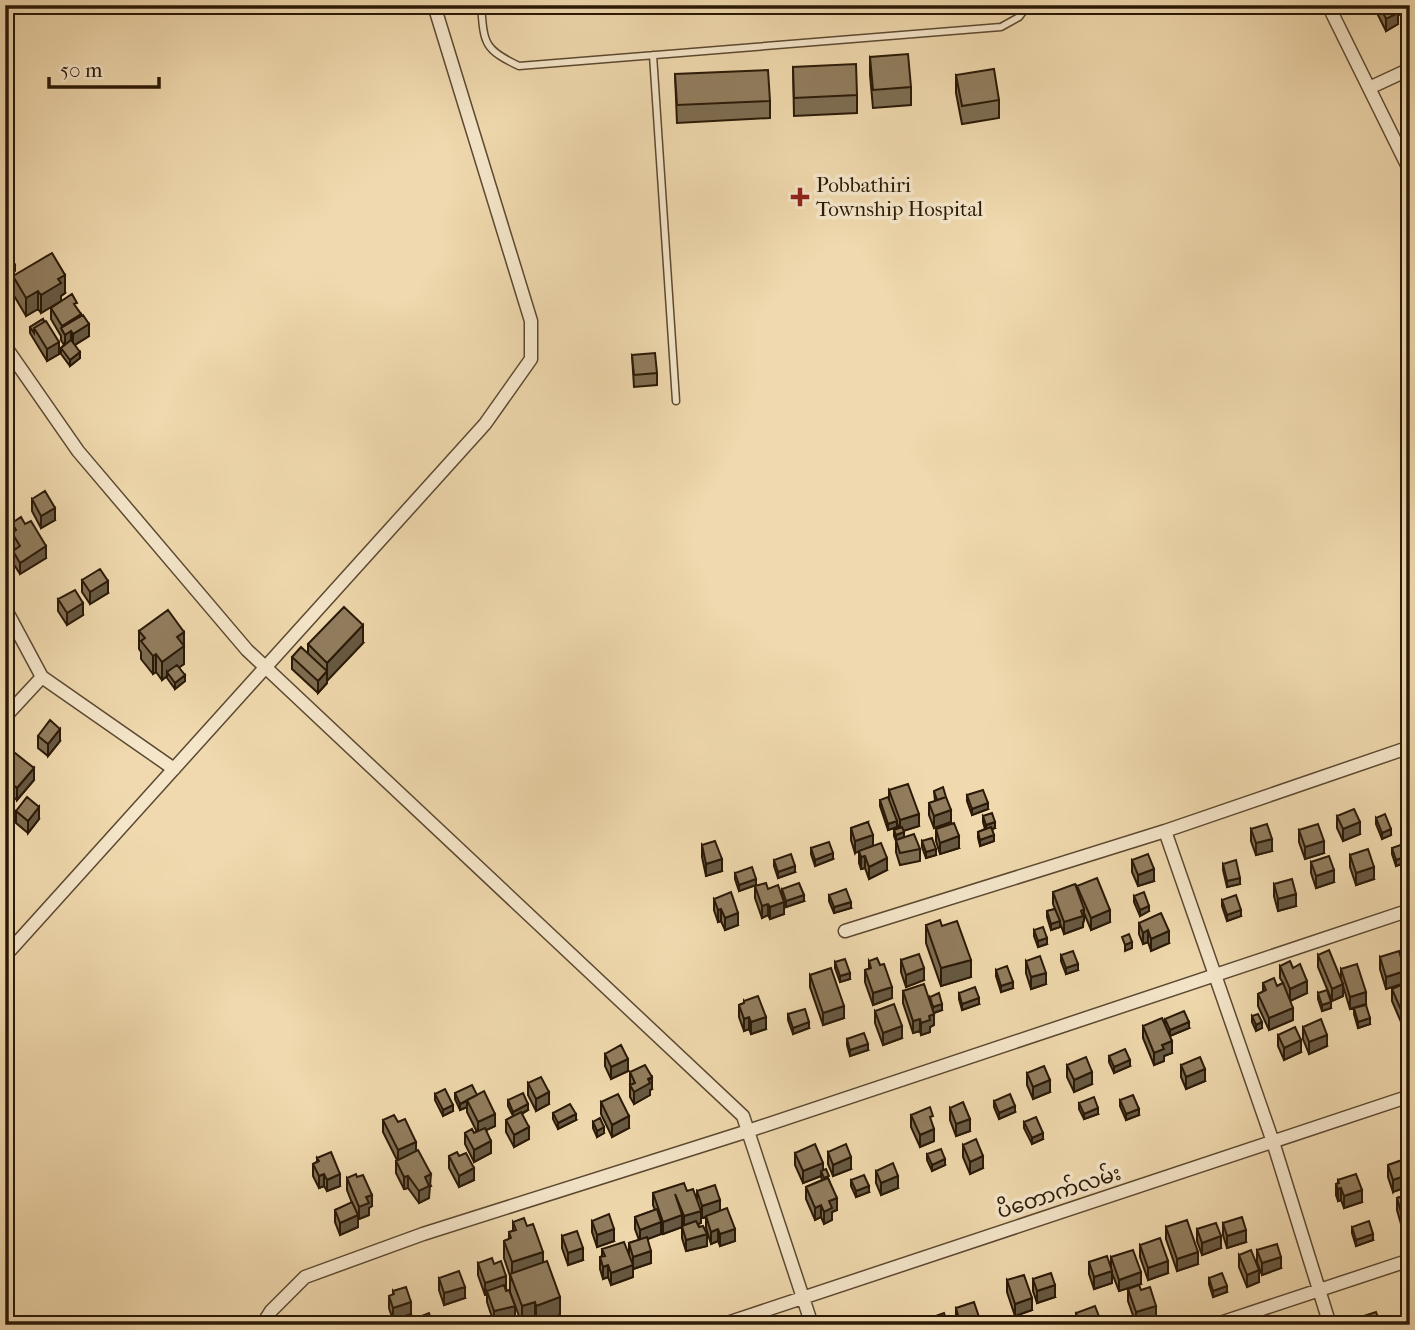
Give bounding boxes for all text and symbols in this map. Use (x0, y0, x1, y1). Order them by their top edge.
scale bar (49, 46, 159, 90)
text: 50 m (60, 58, 103, 82)
place label: Pobbathiri Township Hospital (816, 173, 983, 221)
marker: Pobbathiri Township Hospital (790, 187, 810, 207)
street label: ပိတောက်လမ်း (993, 1157, 1124, 1223)

